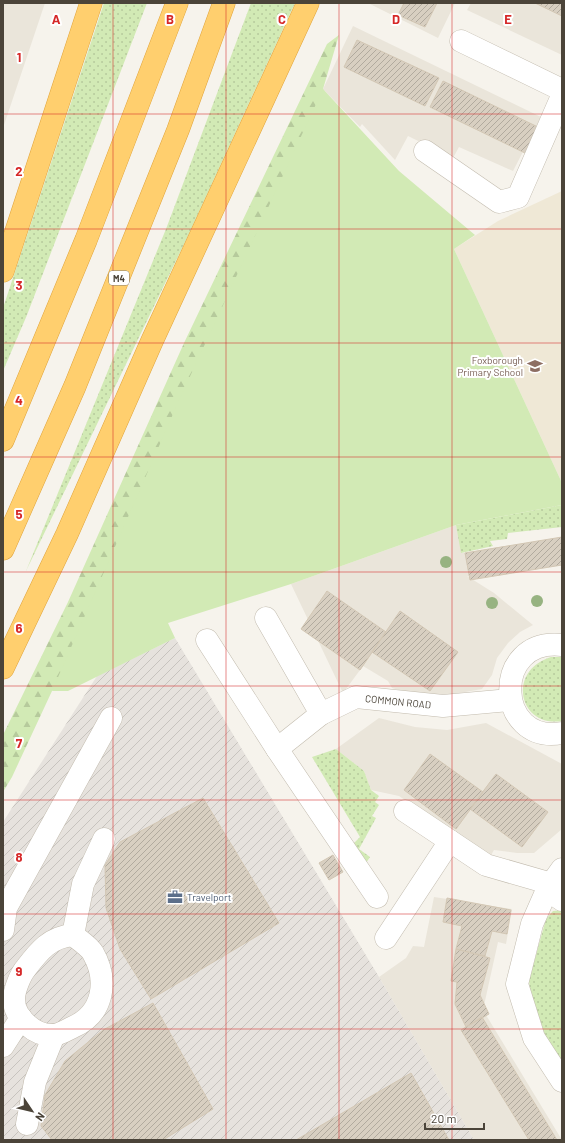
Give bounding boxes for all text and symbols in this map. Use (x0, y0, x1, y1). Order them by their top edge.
text: A (52, 11, 61, 27)
text: B (166, 11, 174, 27)
text: C (278, 11, 286, 27)
text: D (392, 11, 400, 27)
text: E (504, 11, 512, 27)
text: 1 (17, 49, 21, 65)
text: 2 (15, 163, 23, 179)
road number: M4 (109, 271, 129, 285)
text: 3 (15, 277, 23, 293)
place label: Foxborough Primary School (457, 354, 523, 378)
school or university icon: Foxborough Primary School (526, 357, 544, 375)
text: 4 (15, 392, 23, 408)
text: 5 (15, 506, 23, 522)
text: 6 (16, 620, 23, 636)
street label: COMMON ROAD (364, 692, 432, 711)
text: 7 (16, 735, 23, 751)
text: 8 (15, 849, 23, 865)
office icon: Travelport (166, 888, 184, 906)
place label: Travelport (187, 891, 232, 903)
text: 9 (16, 963, 23, 979)
north arrow (12, 1091, 52, 1131)
scale bar (425, 1105, 484, 1131)
text: N (33, 1110, 48, 1124)
text: 20 m (431, 1111, 457, 1125)

